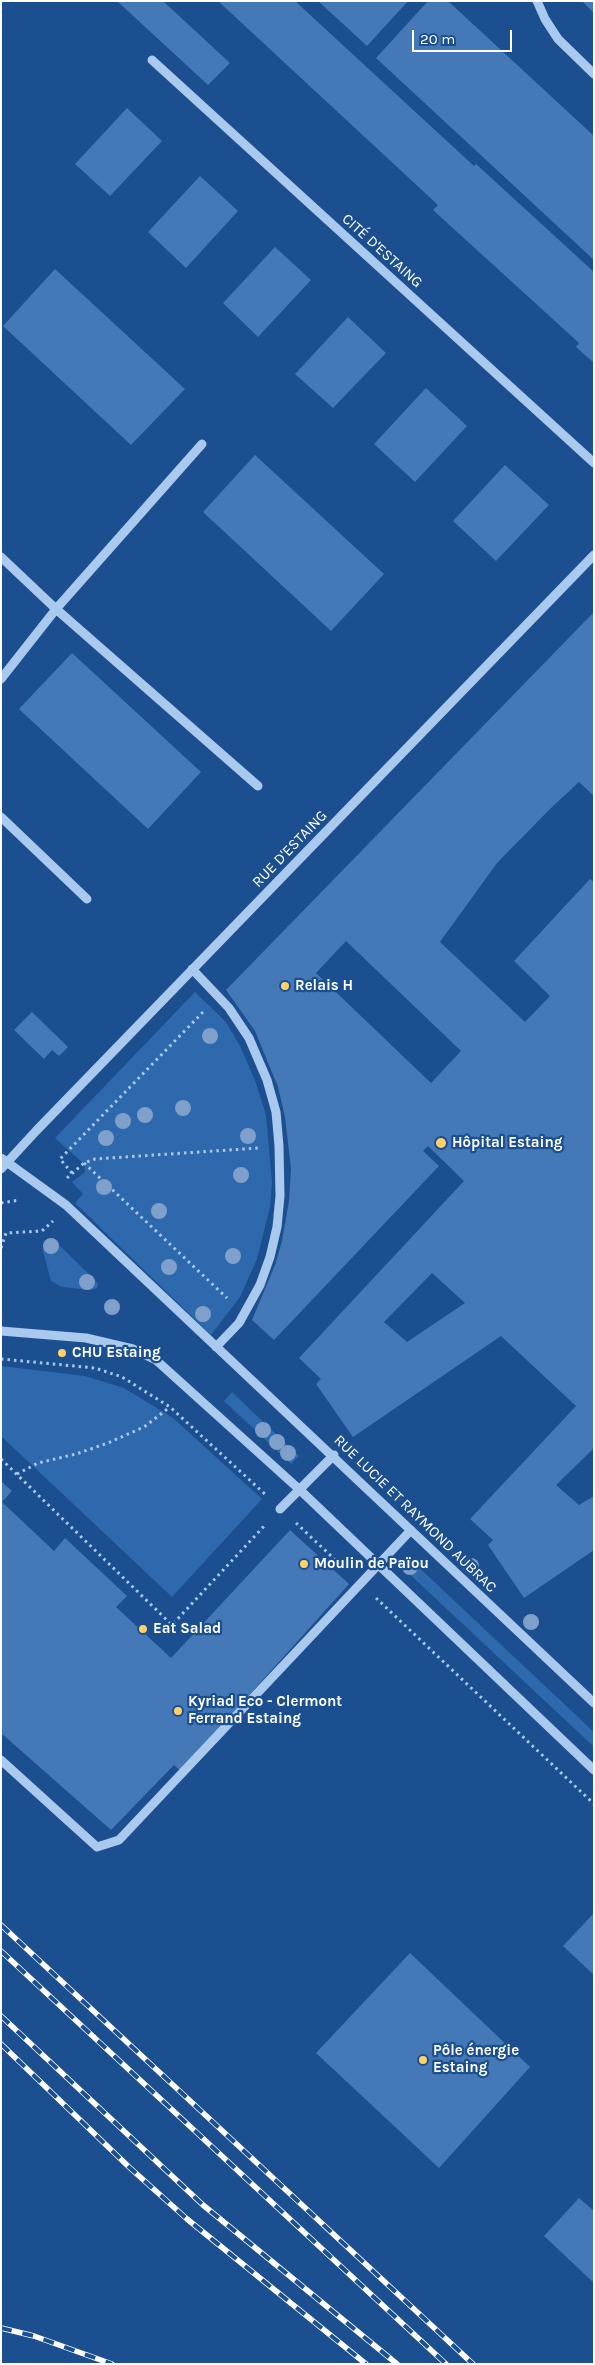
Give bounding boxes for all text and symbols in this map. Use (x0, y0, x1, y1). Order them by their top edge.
scale bar (415, 20, 515, 52)
text: 20 m (420, 30, 455, 48)
street label: CITÉ D'ESTAING (338, 210, 426, 292)
street label: RUE D'ESTAING (249, 807, 331, 891)
place label: Relais H (295, 977, 353, 995)
marker: Relais H (279, 980, 291, 992)
place label: Hôpital Estaing (452, 1134, 563, 1152)
marker: Hôpital Estaing (434, 1136, 448, 1150)
place label: CHU Estaing (72, 1344, 161, 1362)
marker: CHU Estaing (56, 1347, 68, 1359)
street label: RUE LUCIE ET RAYMOND AUBRAC (330, 1431, 500, 1597)
place label: Moulin de Païou (314, 1555, 429, 1573)
marker: Moulin de Païou (298, 1558, 310, 1570)
place label: Eat Salad (153, 1620, 221, 1638)
marker: Eat Salad (137, 1623, 149, 1635)
place label: Kyriad Eco - Clermont Ferrand Estaing (188, 1693, 342, 1728)
marker: Kyriad Eco - Clermont Ferrand Estaing (172, 1705, 184, 1717)
place label: Pôle énergie Estaing (433, 2042, 519, 2077)
marker: Pôle énergie Estaing (417, 2054, 429, 2066)

